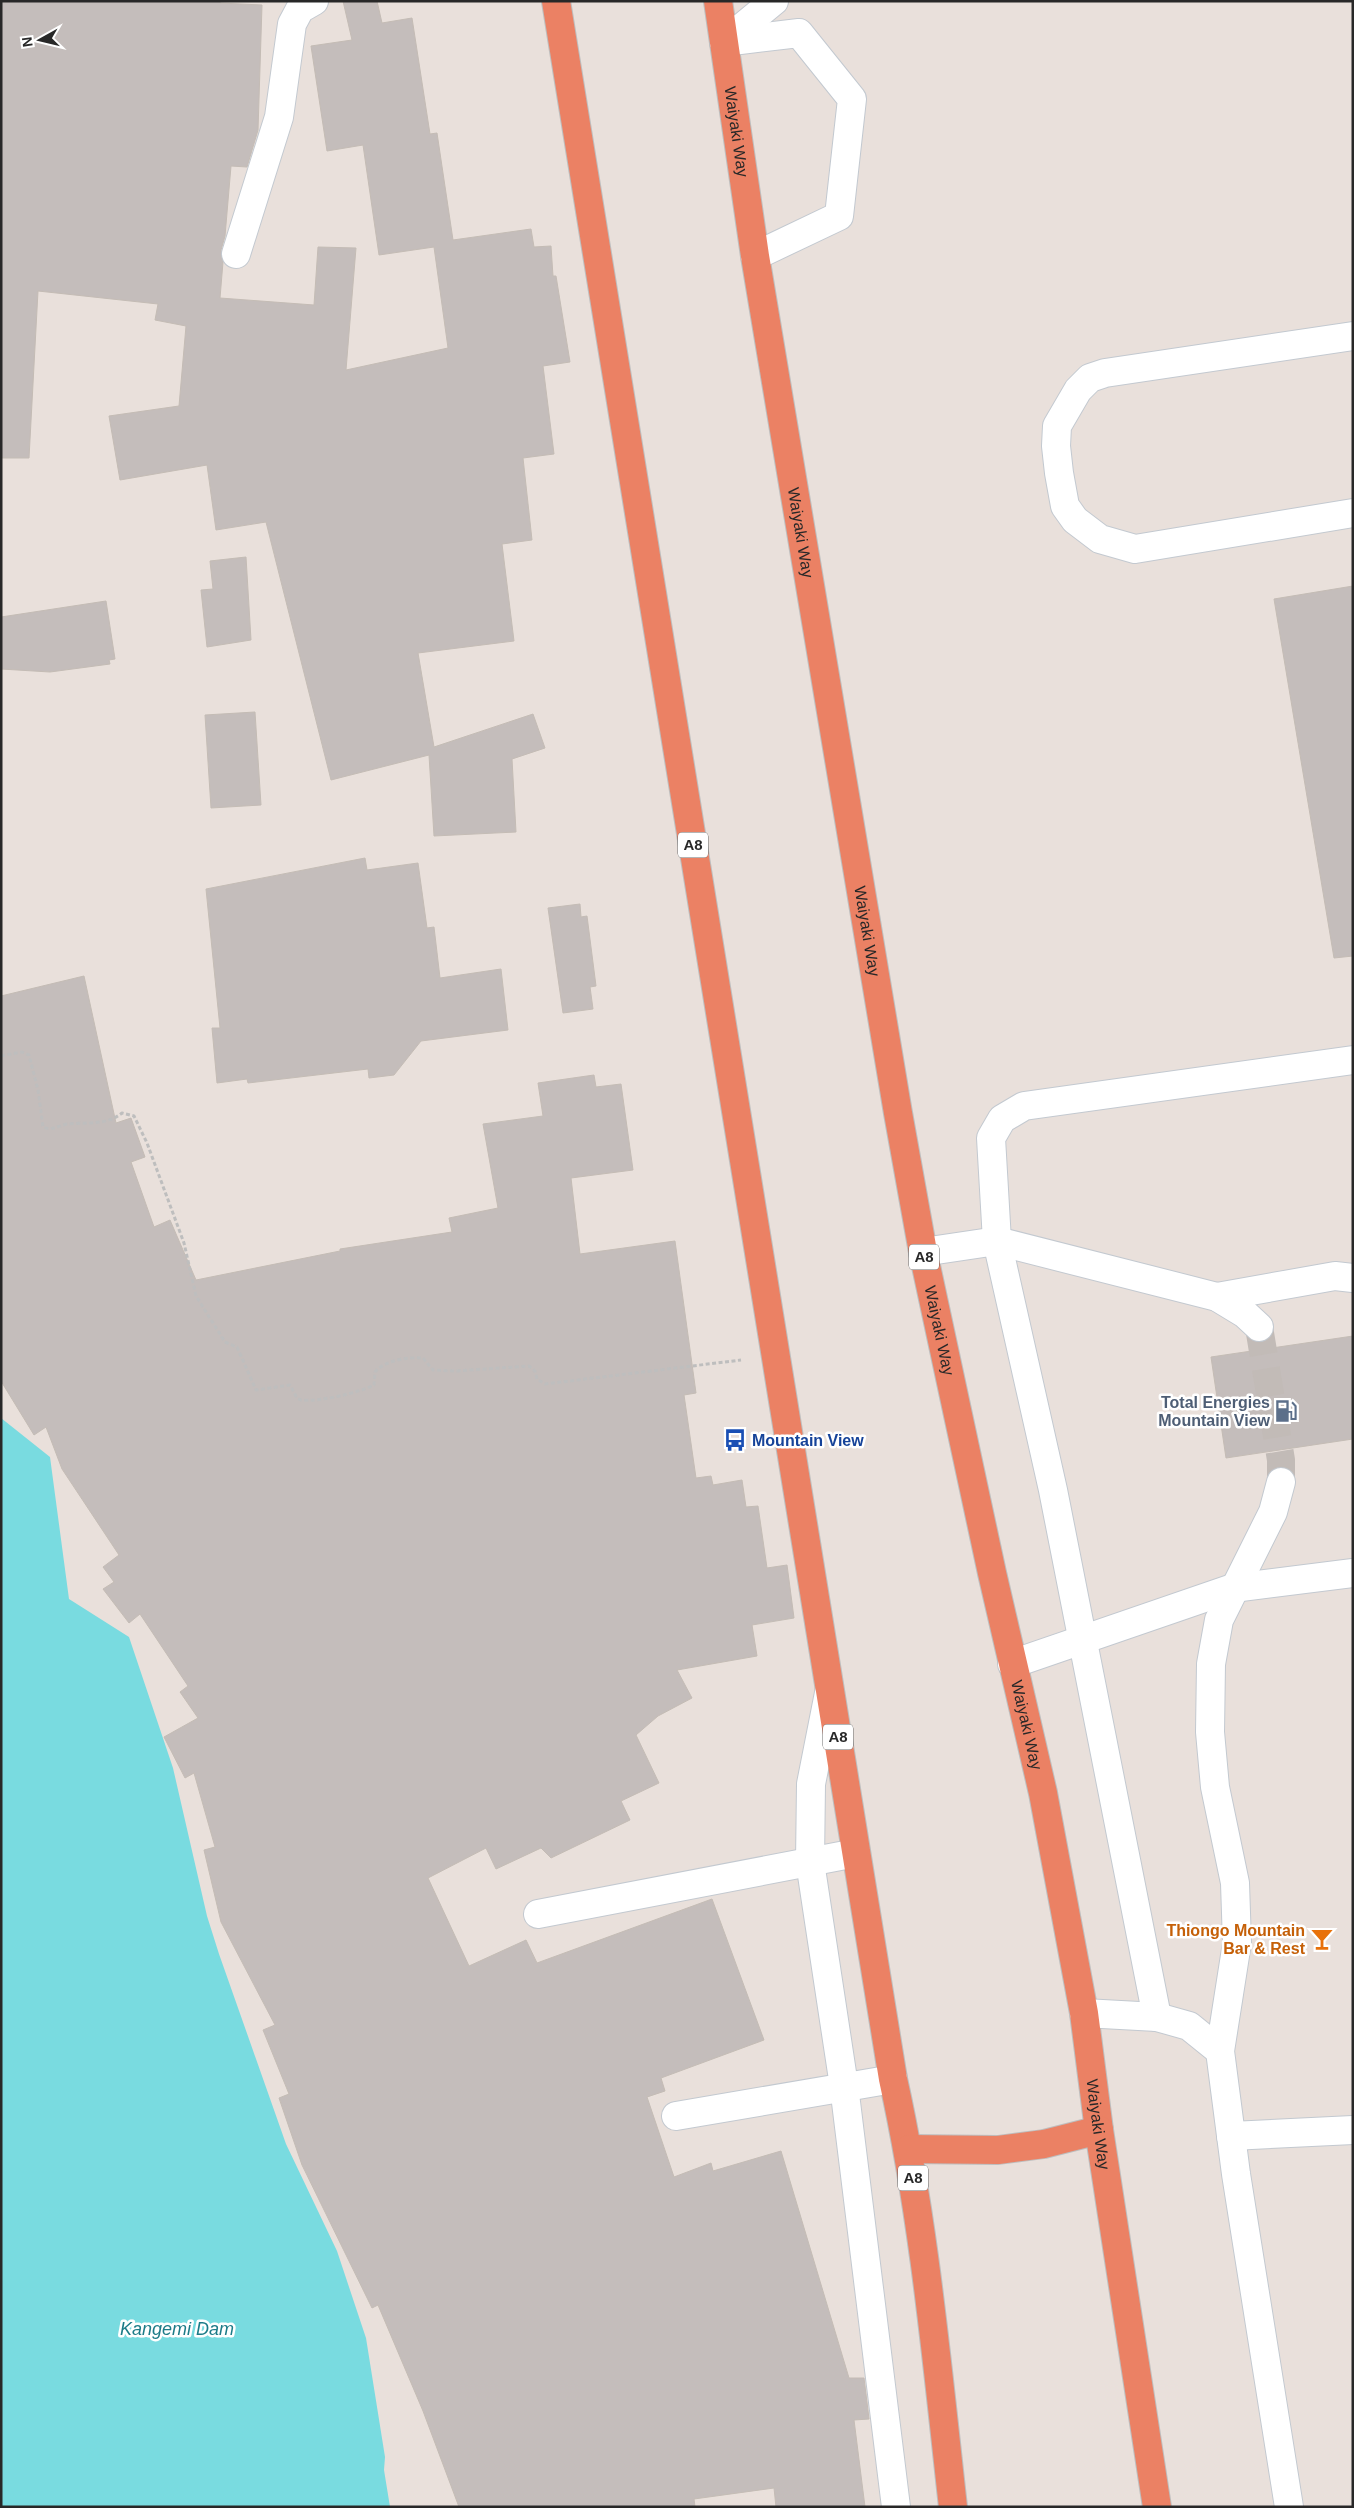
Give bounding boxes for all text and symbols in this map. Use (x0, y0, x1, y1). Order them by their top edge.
north arrow (15, 15, 65, 65)
text: N (18, 36, 36, 48)
street label: Waiyaki Way (721, 85, 751, 178)
street label: Waiyaki Way (785, 486, 817, 579)
road number: A8 (678, 832, 708, 858)
street label: Waiyaki Way (851, 885, 883, 978)
road number: A8 (909, 1244, 939, 1270)
street label: Waiyaki Way (921, 1284, 957, 1377)
place label: Total Energies Mountain View (1158, 1394, 1271, 1429)
fuel station icon: Total Energies Mountain View (1273, 1398, 1299, 1424)
bus stop icon: Mountain View (722, 1427, 748, 1453)
place label: Mountain View (752, 1432, 864, 1449)
street label: Waiyaki Way (1008, 1679, 1045, 1771)
road number: A8 (823, 1724, 853, 1750)
place label: Thiongo Mountain Bar & Rest (1166, 1922, 1306, 1957)
bar icon: Thiongo Mountain Bar & Rest (1309, 1926, 1335, 1952)
street label: Waiyaki Way (1084, 2078, 1113, 2171)
road number: A8 (898, 2166, 928, 2190)
water label: Kangemi Dam (120, 2319, 234, 2339)

